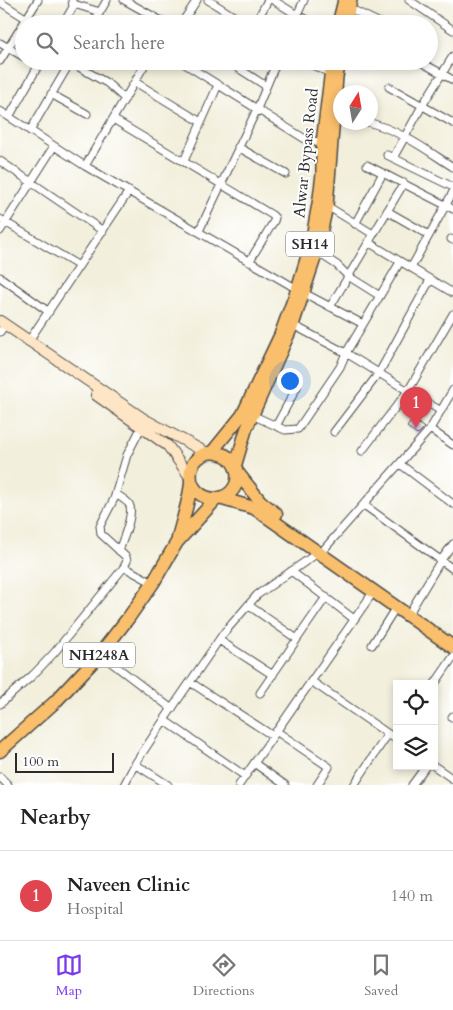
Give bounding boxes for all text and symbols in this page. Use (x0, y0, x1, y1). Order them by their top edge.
search box (15, 15, 438, 70)
icon: search (33, 29, 61, 57)
text: Search here (73, 30, 165, 56)
north arrow (333, 85, 378, 130)
street label: Alwar Bypass Road (288, 87, 324, 219)
road number: SH14 (286, 232, 334, 256)
your location (277, 368, 303, 394)
pin: 1 (400, 387, 432, 428)
road number: NH248A (63, 642, 135, 668)
map controls (393, 680, 438, 770)
button: locate (393, 680, 438, 725)
button: layers (393, 725, 438, 770)
scale bar (15, 750, 114, 773)
text: 100 m (22, 752, 59, 771)
text: Nearby (20, 803, 91, 832)
text: Naveen Clinic (67, 872, 190, 898)
text: 1 (32, 885, 40, 907)
text: 140 m (391, 885, 433, 907)
text: Hospital (67, 898, 123, 920)
tab: Map (55, 951, 83, 1000)
tab: Directions (193, 951, 254, 1000)
tab: Saved (364, 951, 398, 1000)

